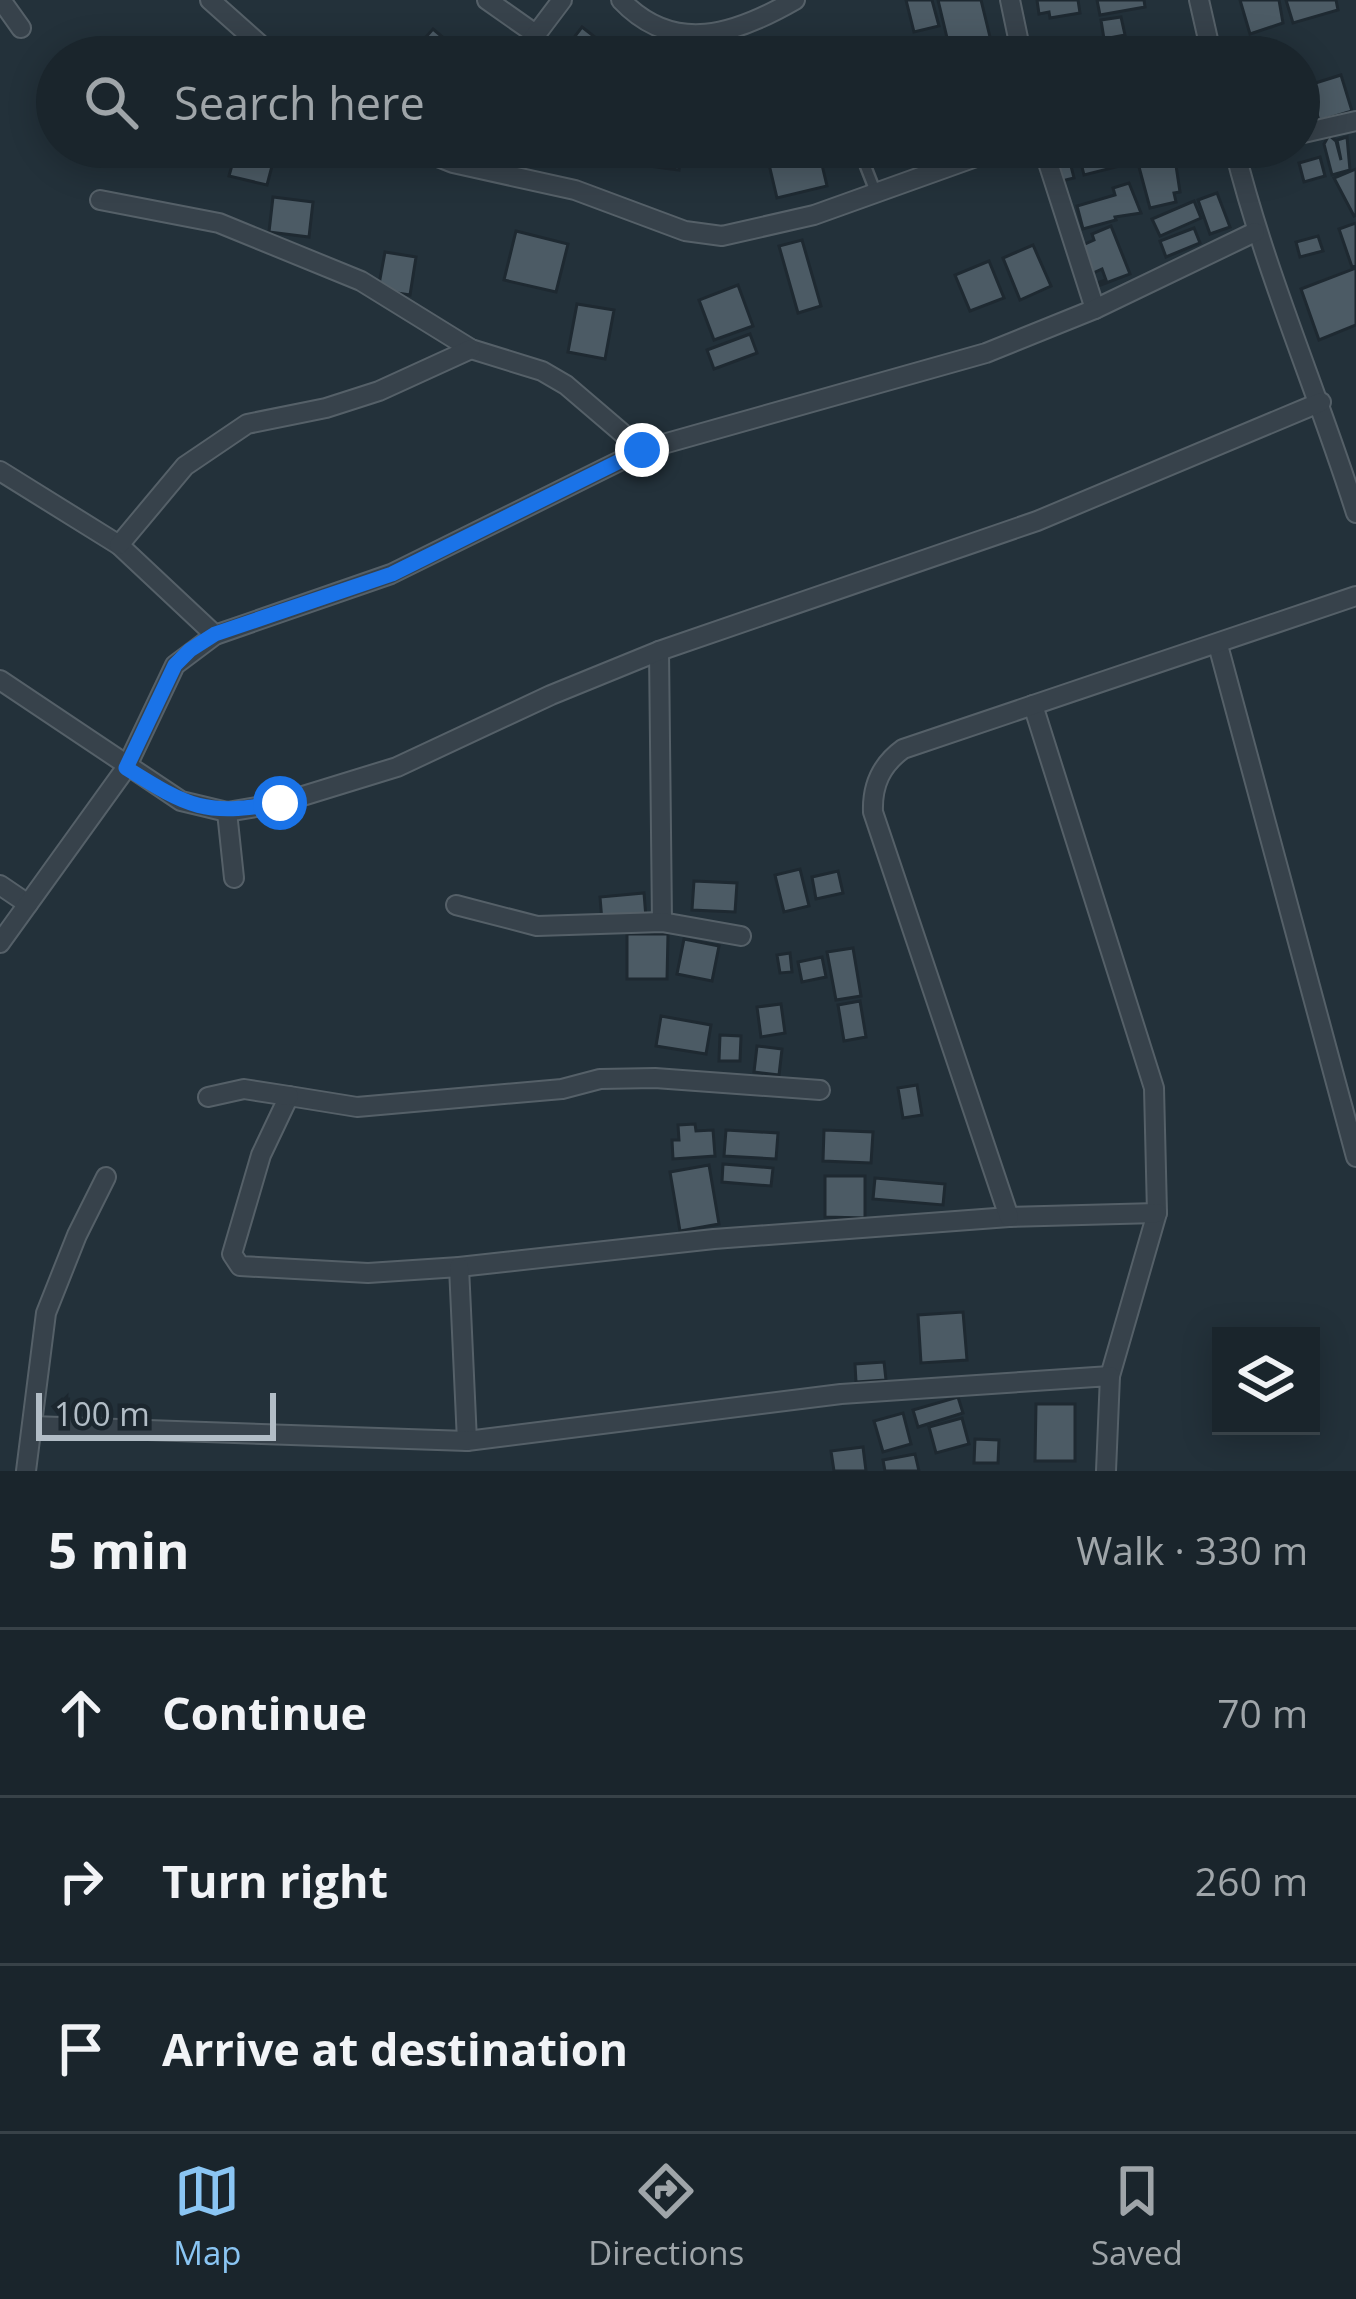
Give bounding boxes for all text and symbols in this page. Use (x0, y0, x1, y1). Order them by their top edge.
search box (36, 36, 1320, 168)
icon: search (78, 69, 144, 135)
text: Search here (174, 72, 425, 133)
route end (615, 423, 669, 477)
route start (253, 776, 307, 830)
map controls (1212, 1327, 1320, 1435)
button: layers (1212, 1327, 1320, 1435)
scale bar (36, 1387, 276, 1440)
text: 100 m (54, 1391, 150, 1436)
text: 5 min (48, 1514, 190, 1584)
text: Walk · 330 m (1076, 1523, 1308, 1576)
icon: ahead (48, 1680, 114, 1746)
text: Continue (162, 1682, 367, 1743)
text: 70 m (1217, 1686, 1308, 1739)
icon: right (48, 1848, 114, 1914)
text: Turn right (162, 1850, 388, 1911)
text: 260 m (1195, 1854, 1308, 1907)
icon: arrive (48, 2016, 114, 2082)
text: Arrive at destination (162, 2018, 628, 2079)
tab: Map (173, 2158, 242, 2275)
tab: Directions (588, 2158, 744, 2275)
tab: Saved (1091, 2158, 1183, 2275)

